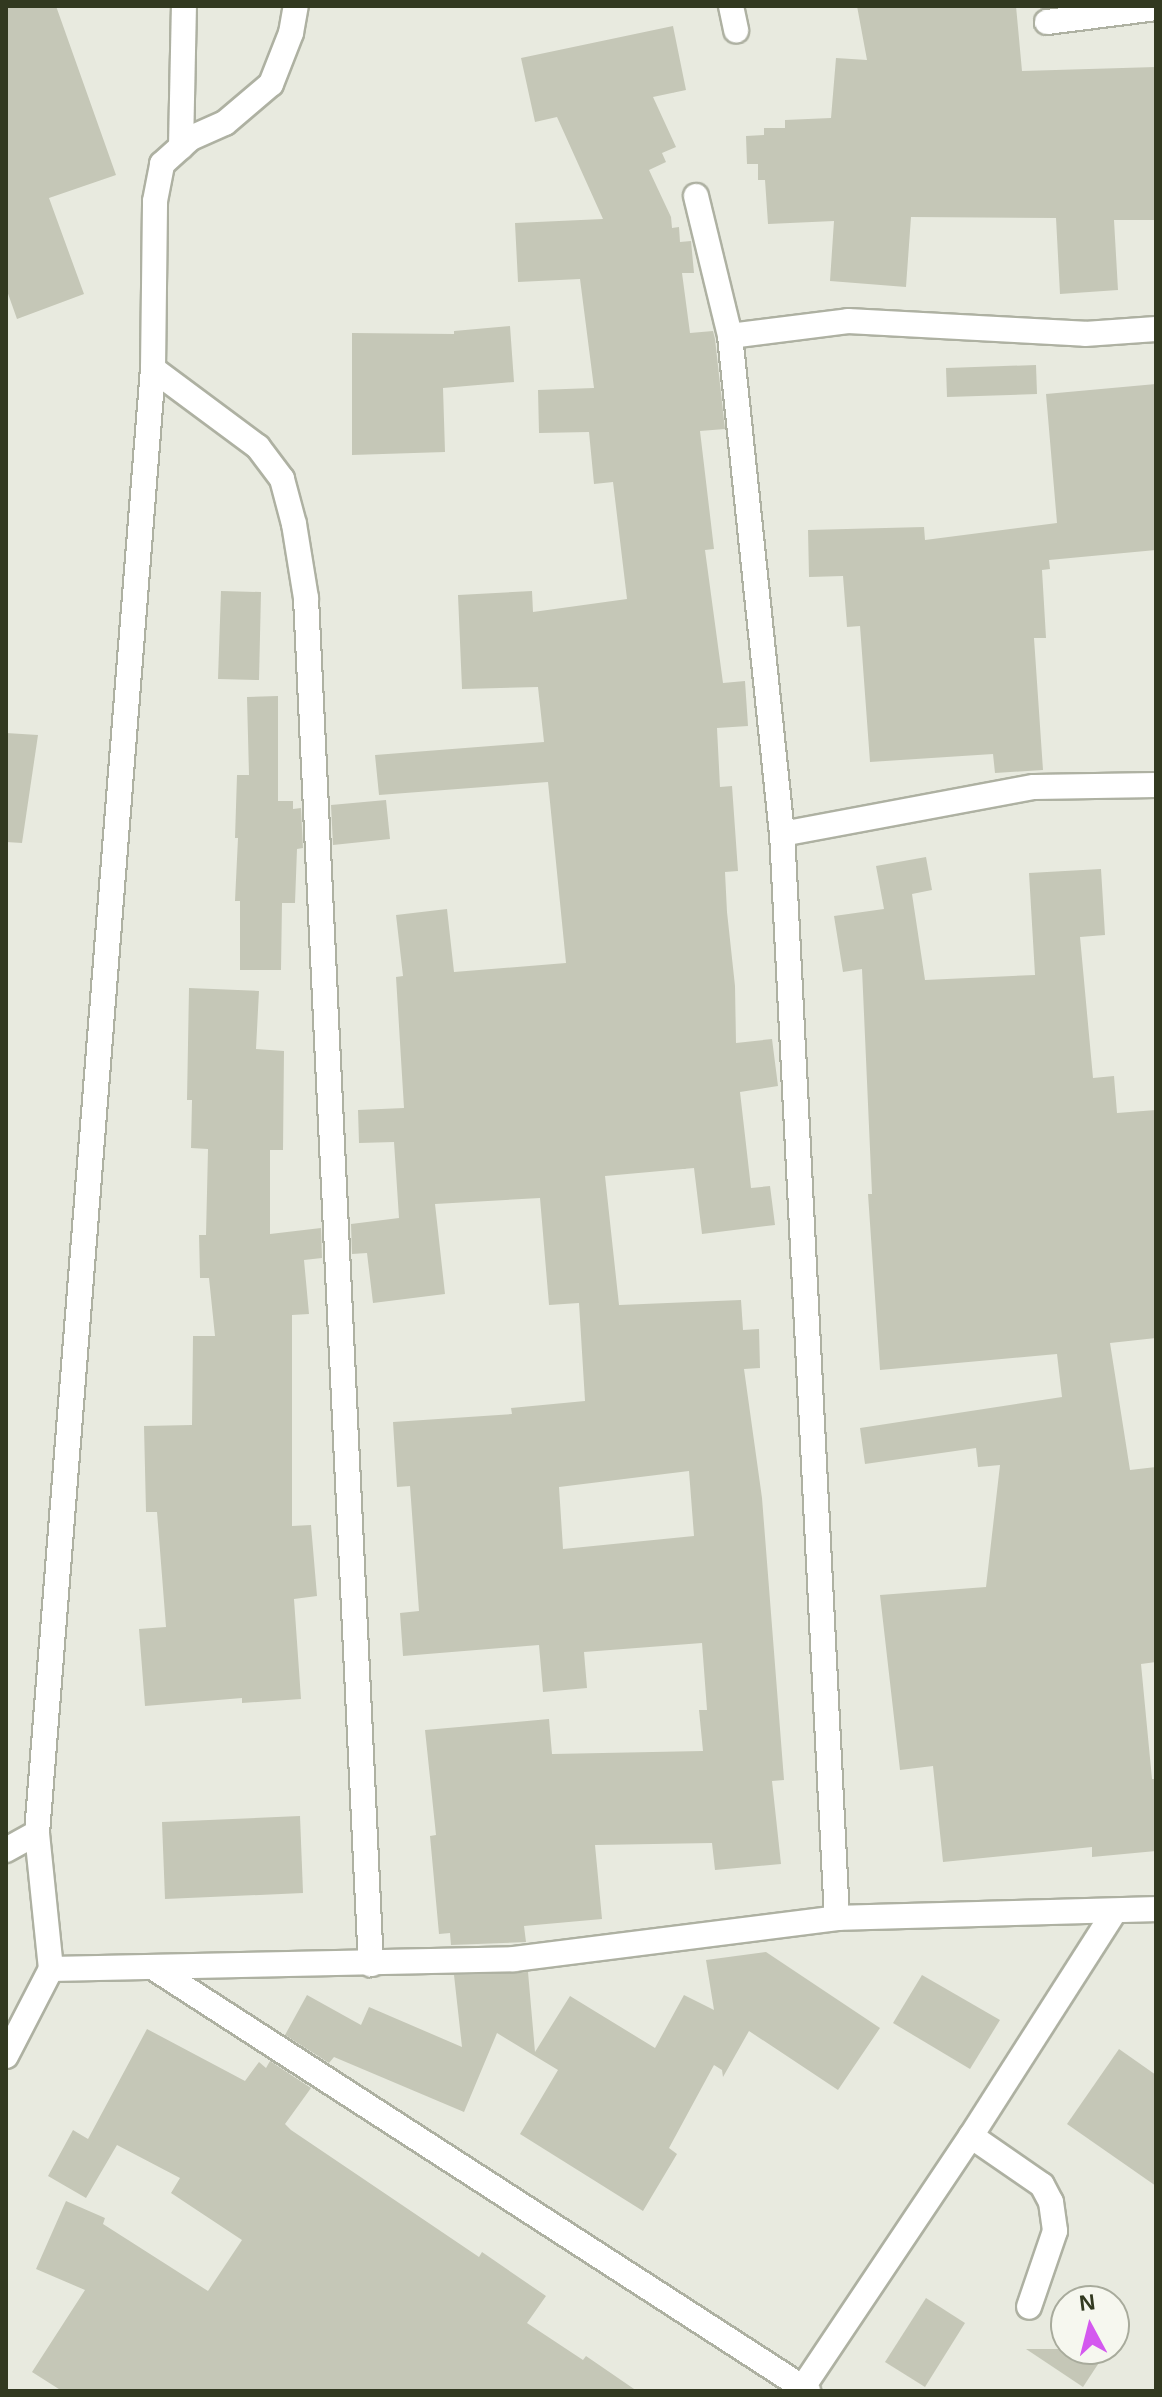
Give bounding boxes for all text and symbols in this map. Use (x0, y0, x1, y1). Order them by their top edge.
north arrow (1050, 2285, 1130, 2365)
text: N (1078, 2289, 1097, 2316)

